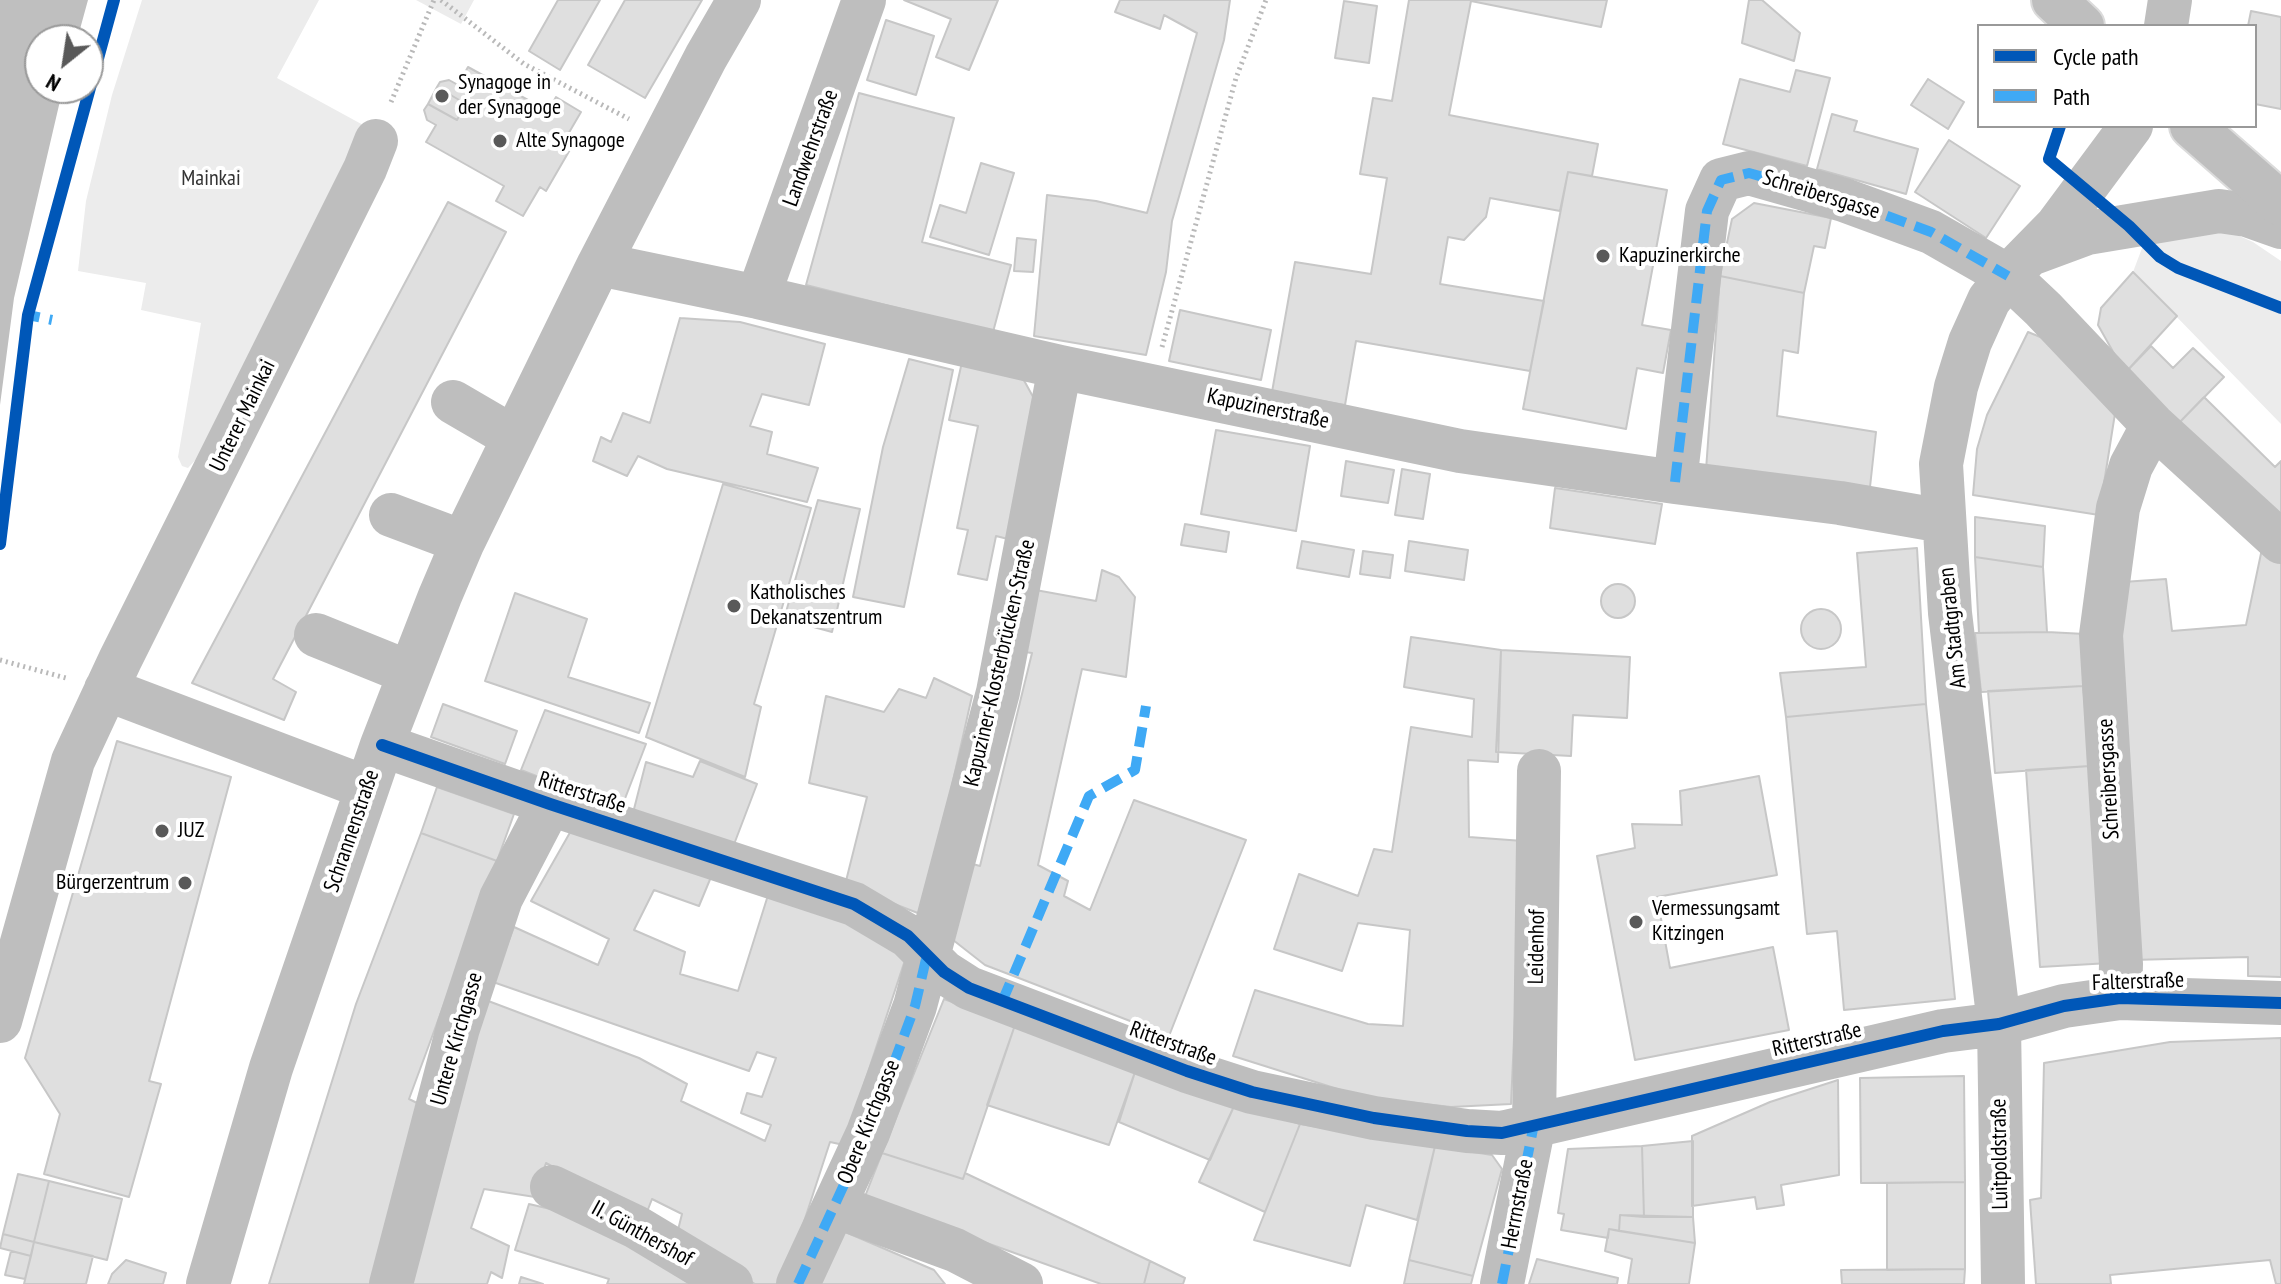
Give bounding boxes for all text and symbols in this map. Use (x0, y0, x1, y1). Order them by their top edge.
north arrow (24, 24, 104, 104)
legend (1977, 24, 2257, 128)
text: Cycle path (2053, 41, 2139, 72)
text: N (41, 68, 65, 98)
place label: Synagoge in der Synagoge (458, 70, 561, 122)
text: Path (2053, 81, 2090, 112)
street label: Landwehrstraße (778, 86, 844, 210)
marker: Synagoge in der Synagoge (433, 87, 451, 105)
place label: Alte Synagoge (516, 128, 625, 154)
marker: Alte Synagoge (491, 132, 509, 150)
street label: Schreibersgasse (1759, 165, 1883, 225)
park label: Mainkai (181, 166, 241, 192)
place label: Kapuzinerkirche (1619, 243, 1741, 269)
marker: Kapuzinerkirche (1594, 247, 1612, 265)
street label: Unterer Mainkai (205, 356, 281, 476)
street label: Kapuzinerstraße (1205, 383, 1331, 435)
street label: Kapuziner-Klosterbrücken-Straße (959, 537, 1041, 789)
street label: Am Stadtgraben (1934, 566, 1972, 690)
place label: Katholisches Dekanatszentrum (750, 580, 882, 632)
marker: Katholisches Dekanatszentrum (725, 597, 743, 615)
street label: Schreibersgasse (2093, 718, 2125, 840)
street label: Schrannenstraße (319, 766, 385, 896)
street label: Ritterstraße (535, 766, 629, 820)
place label: JUZ (178, 818, 204, 844)
marker: JUZ (153, 822, 171, 840)
place label: Bürgerzentrum (56, 870, 169, 896)
marker: Bürgerzentrum (176, 874, 194, 892)
place label: Vermessungsamt Kitzingen (1652, 896, 1780, 948)
street label: Leidenhof (1523, 909, 1551, 985)
marker: Vermessungsamt Kitzingen (1627, 913, 1645, 931)
street label: Falterstraße (2091, 967, 2185, 997)
street label: Untere Kirchgasse (425, 969, 489, 1109)
street label: Ritterstraße (1126, 1016, 1220, 1072)
street label: Ritterstraße (1770, 1017, 1864, 1063)
street label: Obere Kirchgasse (832, 1056, 906, 1188)
street label: Luitpoldstraße (1986, 1098, 2014, 1210)
street label: Herrnstraße (1496, 1157, 1540, 1251)
street label: II. Günthershof (587, 1195, 697, 1273)

